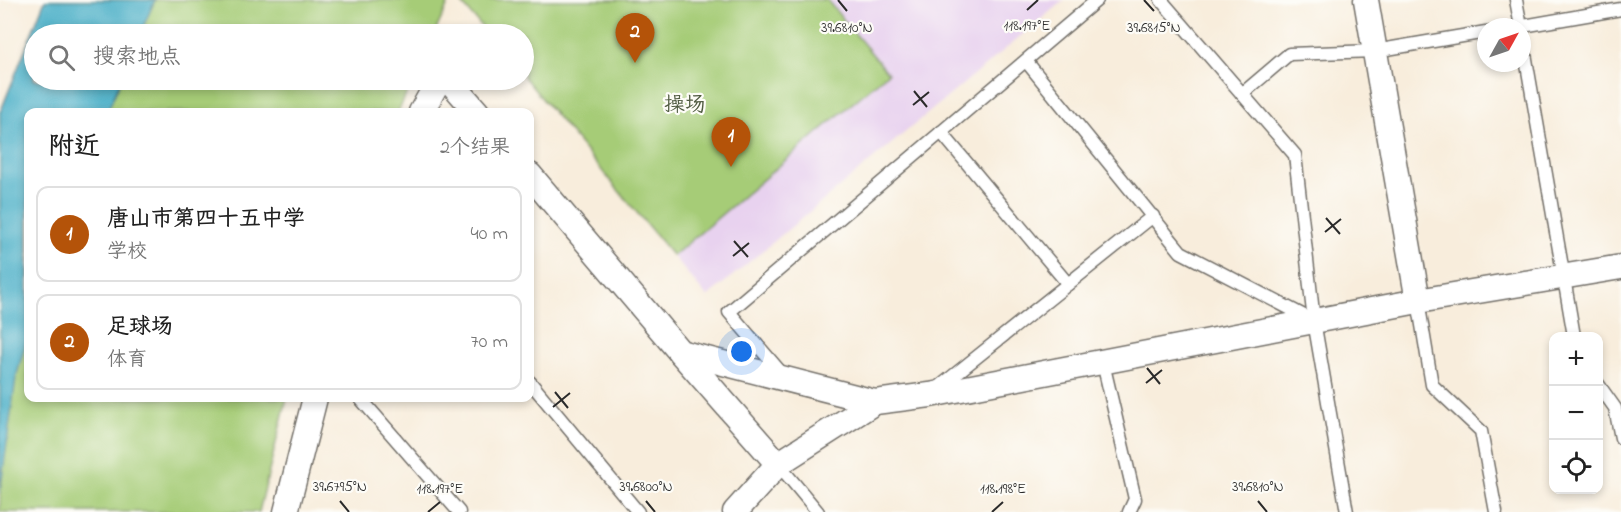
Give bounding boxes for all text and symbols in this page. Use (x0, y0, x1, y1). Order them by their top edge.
pin: 2 (616, 14, 654, 63)
text: 118.197°E (1004, 15, 1050, 37)
text: 39.6810°N (821, 17, 873, 39)
text: 39.6815°N (1127, 17, 1181, 39)
north arrow (1477, 18, 1531, 72)
search box (24, 24, 534, 90)
icon: search (45, 41, 78, 74)
text: 搜索地点 (93, 42, 181, 74)
park label: 操场 (664, 91, 706, 121)
pin: 1 (712, 118, 750, 167)
text: 附近 (48, 129, 100, 167)
text: 2个结果 (440, 134, 510, 163)
text: 唐山市第四十五中学 (107, 204, 305, 236)
text: 1 (66, 220, 73, 249)
text: 40 m (471, 220, 508, 249)
text: 学校 (107, 238, 147, 267)
text: 足球场 (107, 312, 173, 344)
text: 2 (65, 328, 74, 357)
text: 70 m (471, 328, 508, 357)
map controls (1549, 332, 1603, 494)
button: + (1549, 332, 1603, 386)
your location (727, 337, 756, 366)
text: 体育 (107, 346, 147, 375)
button: − (1549, 386, 1603, 440)
button: locate (1549, 440, 1603, 494)
text: 39.6795°N (313, 476, 367, 498)
text: 39.6800°N (619, 476, 673, 498)
text: 39.6810°N (1232, 476, 1284, 498)
text: 118.197°E (417, 478, 463, 500)
text: 118.198°E (980, 478, 1026, 500)

